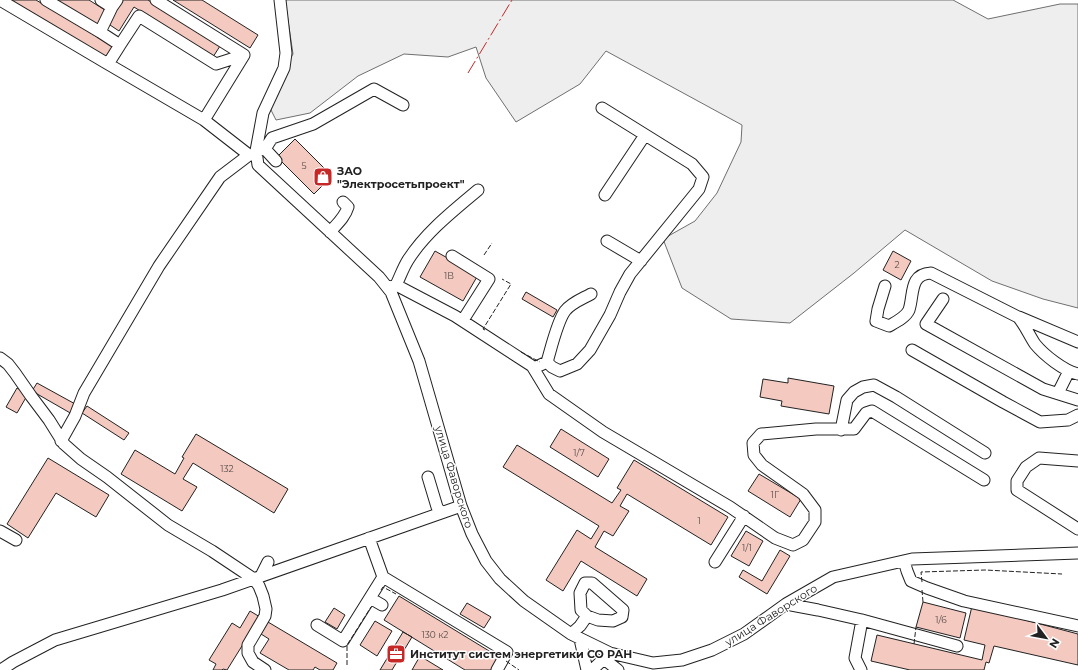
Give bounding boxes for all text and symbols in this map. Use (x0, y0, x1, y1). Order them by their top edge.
house number: 5 (301, 160, 307, 171)
place label: ЗАО "Электросетьпроект" (336, 164, 465, 191)
shop icon: ЗАО "Электросетьпроект" (312, 166, 334, 188)
house number: 2 (894, 259, 900, 270)
house number: 1В (444, 270, 454, 281)
street label: улица Фаворского (431, 423, 476, 530)
house number: 1/7 (573, 447, 585, 458)
house number: 132 (220, 463, 234, 474)
house number: 1Г (771, 489, 780, 500)
house number: 1 (697, 515, 701, 526)
house number: 1/1 (742, 542, 752, 553)
street label: улица Фаворского (721, 581, 820, 650)
house number: 1/6 (935, 614, 947, 625)
north arrow (1026, 618, 1066, 658)
house number: 130 к2 (422, 629, 448, 640)
text: N (1046, 636, 1063, 651)
office icon: Институт систем энергетики СО РАН (385, 643, 407, 665)
place label: Институт систем энергетики СО РАН (410, 647, 632, 661)

